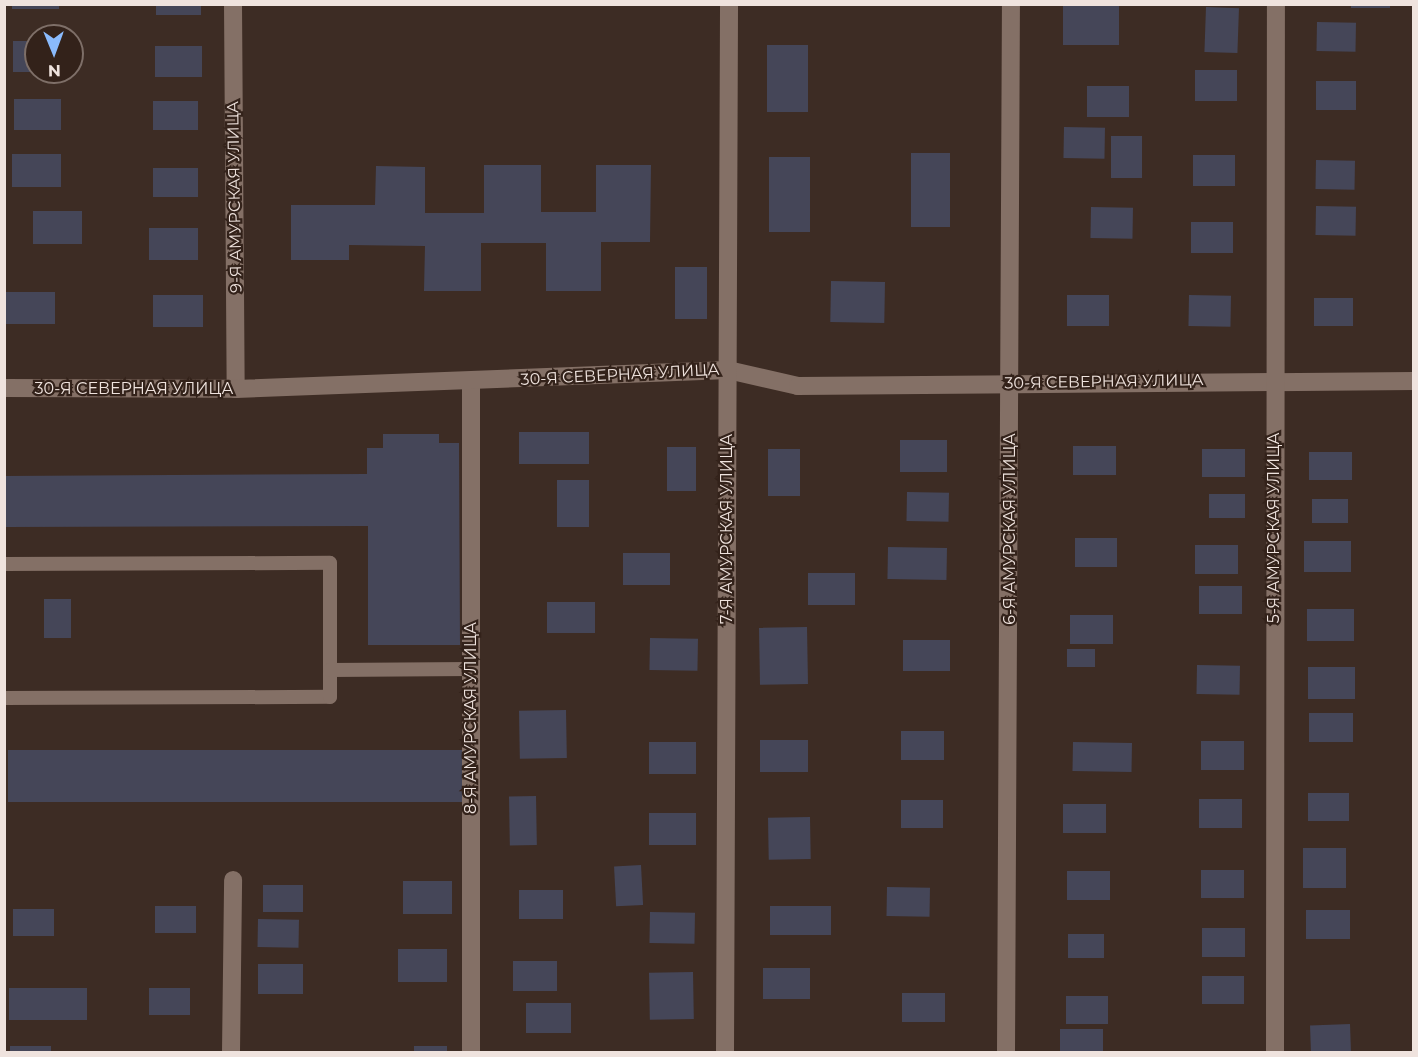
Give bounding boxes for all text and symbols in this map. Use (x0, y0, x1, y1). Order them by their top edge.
north arrow (24, 24, 84, 84)
text: N (48, 61, 61, 80)
street label: 9-Я АМУРСКАЯ УЛИЦА (224, 101, 246, 293)
street label: 30-Я СЕВЕРНАЯ УЛИЦА (520, 360, 720, 390)
street label: 30-Я СЕВЕРНАЯ УЛИЦА (1004, 371, 1204, 393)
street label: 30-Я СЕВЕРНАЯ УЛИЦА (34, 379, 234, 399)
street label: 6-Я АМУРСКАЯ УЛИЦА (1000, 433, 1020, 625)
street label: 5-Я АМУРСКАЯ УЛИЦА (1264, 433, 1284, 623)
street label: 7-Я АМУРСКАЯ УЛИЦА (717, 434, 737, 624)
street label: 8-Я АМУРСКАЯ УЛИЦА (461, 622, 481, 814)

